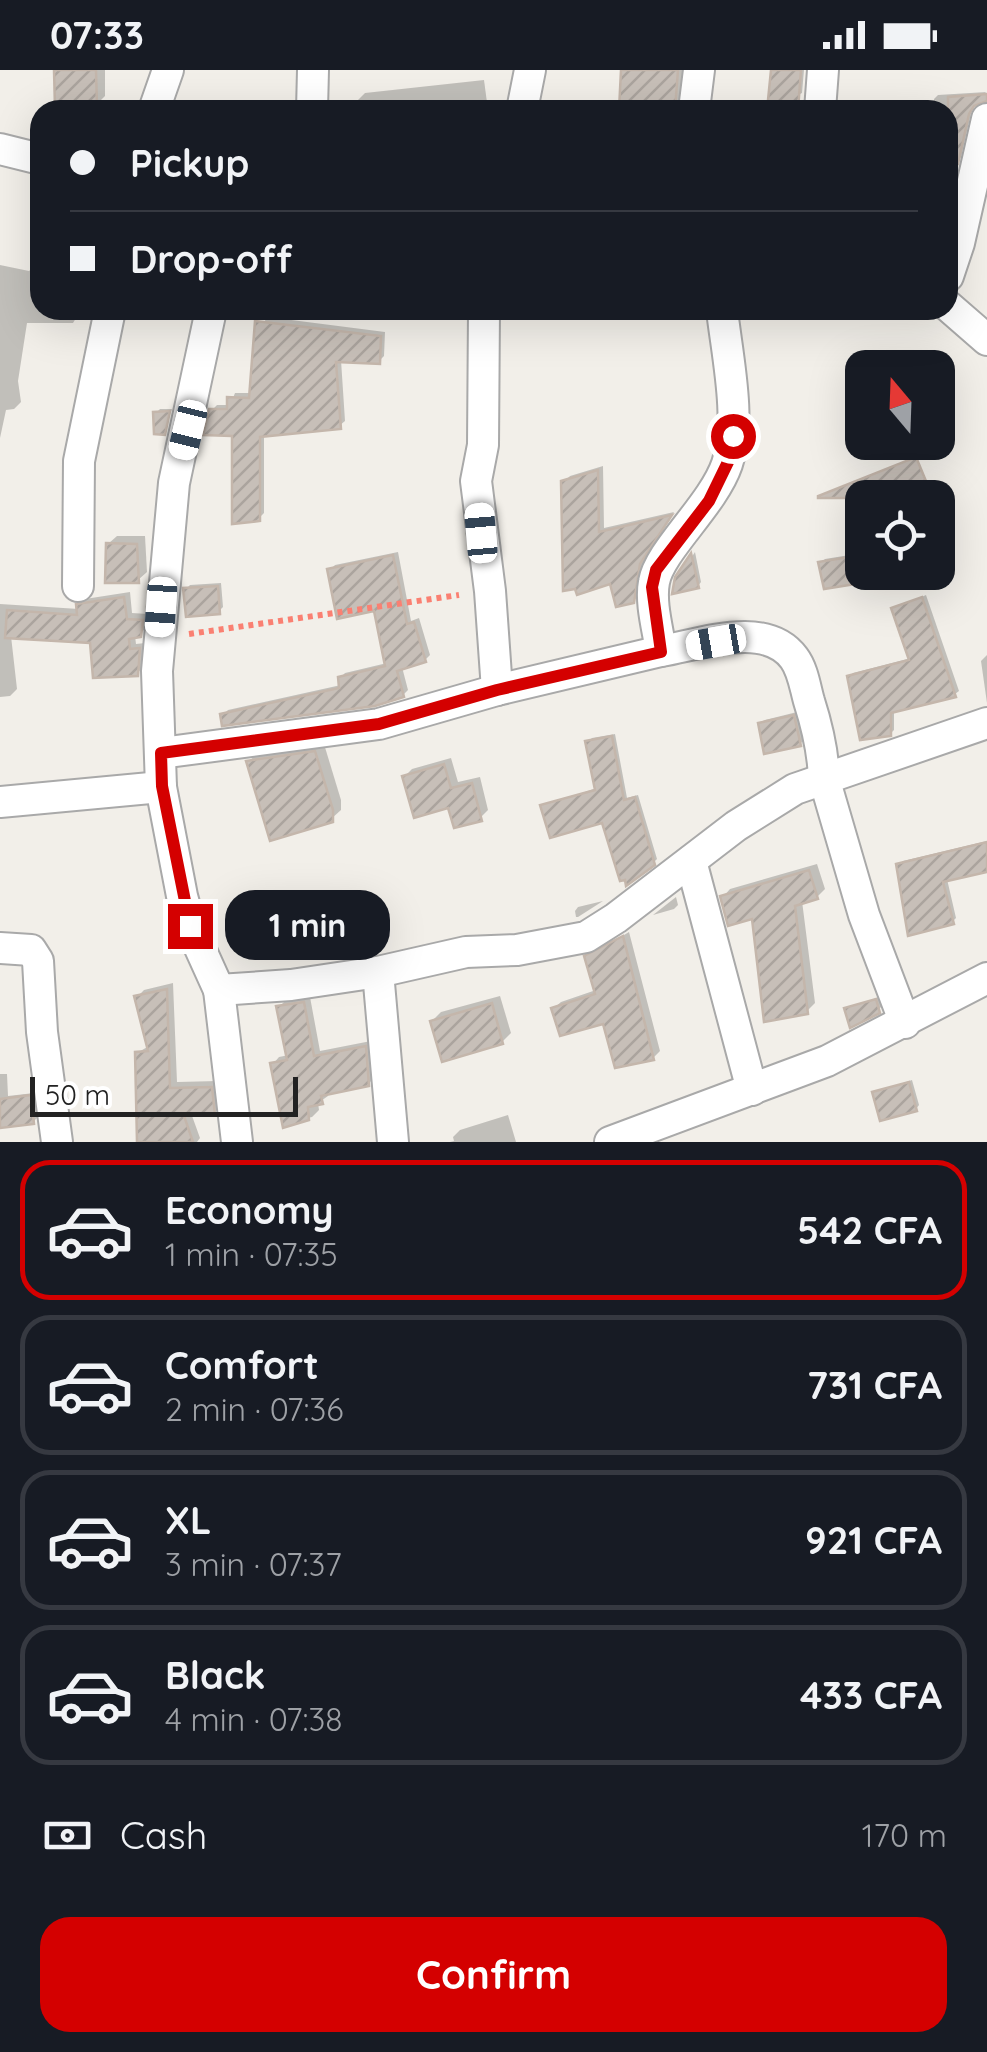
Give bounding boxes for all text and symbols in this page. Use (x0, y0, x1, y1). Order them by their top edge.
text: 07:33 (50, 11, 144, 59)
text: Pickup (130, 139, 249, 187)
text: Drop-off (130, 235, 292, 283)
north arrow (845, 350, 955, 460)
map controls (845, 350, 955, 590)
car (166, 397, 210, 463)
route start (711, 414, 756, 459)
button: locate (845, 480, 955, 590)
car (463, 502, 499, 564)
car (144, 576, 178, 638)
car (684, 622, 748, 662)
callout: 1 min (225, 891, 390, 961)
route end (168, 904, 213, 949)
text: 1 min (269, 905, 346, 945)
scale bar (30, 1072, 298, 1116)
text: 50 m (45, 1077, 110, 1112)
icon: car (45, 1185, 135, 1275)
text: Economy (165, 1186, 334, 1234)
text: 542 CFA (797, 1206, 942, 1254)
text: 1 min · 07:35 (165, 1234, 338, 1274)
icon: car (45, 1340, 135, 1430)
text: Comfort (165, 1341, 319, 1389)
text: 731 CFA (807, 1361, 942, 1409)
text: 2 min · 07:36 (165, 1389, 343, 1429)
icon: car (45, 1495, 135, 1585)
text: XL (165, 1496, 211, 1544)
text: 921 CFA (805, 1516, 942, 1564)
text: 3 min · 07:37 (165, 1544, 342, 1584)
icon: car (45, 1650, 135, 1740)
text: Black (165, 1651, 265, 1699)
text: 433 CFA (800, 1671, 942, 1719)
text: 4 min · 07:38 (165, 1699, 343, 1739)
icon: cash (40, 1808, 95, 1863)
text: Cash (120, 1811, 207, 1859)
text: 170 m (862, 1815, 947, 1855)
button: Confirm (40, 1917, 947, 2032)

